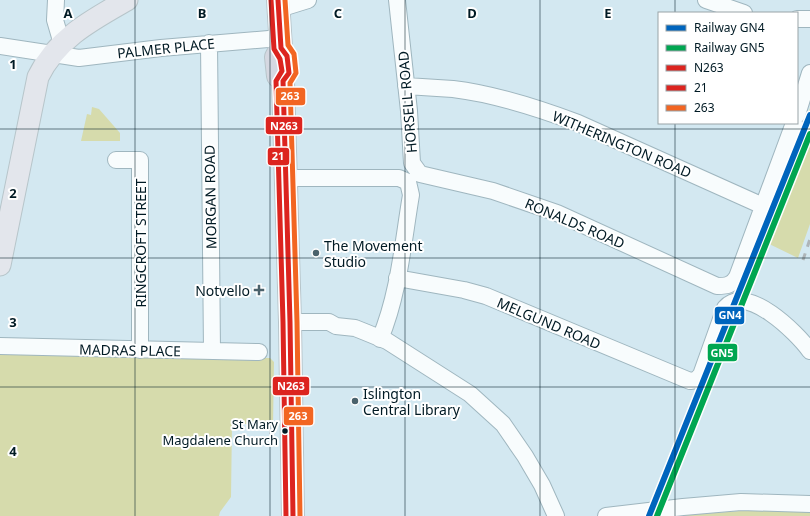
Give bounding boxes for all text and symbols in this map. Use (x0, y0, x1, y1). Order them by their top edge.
text: A (64, 4, 73, 22)
text: B (198, 4, 206, 22)
text: C (334, 4, 342, 22)
text: D (467, 4, 477, 22)
text: E (604, 4, 612, 22)
legend (658, 12, 798, 124)
text: Railway GN4 (694, 19, 765, 36)
street label: PALMER PLACE (116, 33, 216, 63)
text: Railway GN5 (694, 39, 765, 56)
street label: HORSELL ROAD (393, 50, 421, 154)
text: 1 (9, 55, 17, 73)
text: N263 (694, 59, 724, 76)
text: 21 (694, 79, 708, 96)
line badge: 263 (275, 87, 306, 106)
text: 263 (281, 88, 299, 103)
text: 263 (694, 99, 715, 116)
street label: WITHERINGTON ROAD (550, 106, 694, 182)
line badge: N263 (265, 116, 303, 135)
text: N263 (270, 118, 298, 133)
street label: MORGAN ROAD (200, 145, 220, 249)
line badge: 21 (267, 147, 290, 166)
text: 21 (272, 148, 284, 163)
street label: RINGCROFT STREET (131, 178, 150, 308)
text: 2 (9, 184, 17, 202)
street label: RONALDS ROAD (522, 193, 628, 253)
place label: The Movement Studio (324, 236, 423, 271)
marker: The Movement Studio (311, 248, 321, 258)
place label: Notvello (195, 281, 250, 300)
marker: Notvello (253, 284, 265, 296)
street label: MELGUND ROAD (494, 293, 604, 353)
line badge: GN4 (714, 306, 745, 325)
text: GN4 (718, 307, 742, 322)
text: 3 (9, 313, 17, 331)
street label: MADRAS PLACE (79, 340, 181, 360)
line badge: GN5 (707, 343, 738, 362)
text: GN5 (710, 345, 734, 360)
line badge: N263 (272, 376, 310, 396)
text: N263 (277, 378, 305, 393)
place label: Islington Central Library (363, 384, 461, 419)
marker: Islington Central Library (350, 396, 360, 406)
line badge: 263 (283, 406, 314, 426)
text: 263 (289, 408, 307, 423)
place label: St Mary Magdalene Church (163, 415, 278, 449)
marker: St Mary Magdalene Church (280, 426, 290, 436)
text: 4 (9, 442, 17, 460)

